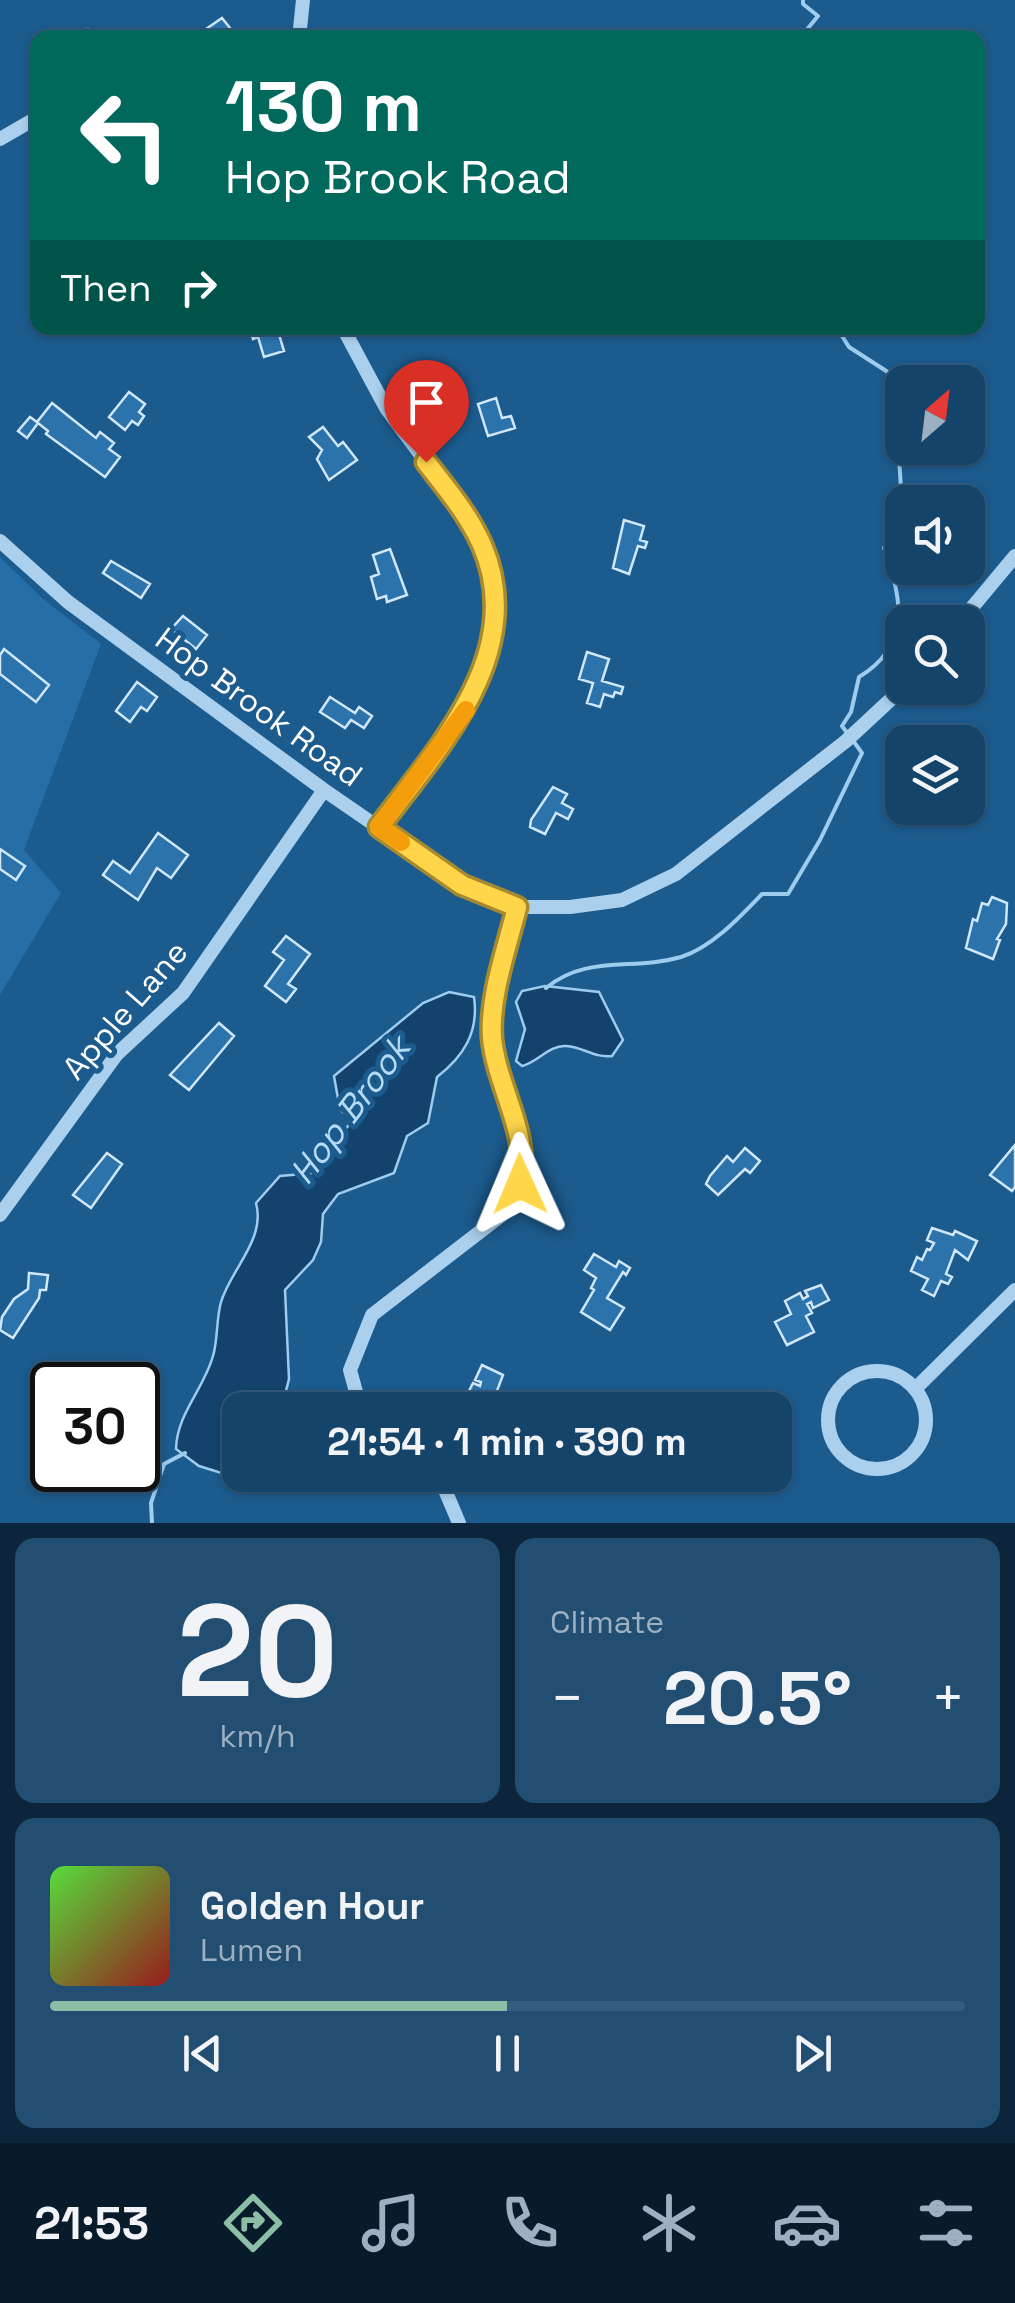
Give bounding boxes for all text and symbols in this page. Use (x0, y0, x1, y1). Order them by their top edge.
text: 130 m (225, 62, 422, 151)
icon: left (60, 70, 190, 200)
text: Hop Brook Road (225, 149, 571, 206)
icon: right (171, 260, 226, 315)
text: Then (60, 264, 151, 312)
pin (384, 360, 469, 463)
north arrow (885, 365, 985, 465)
map controls (885, 365, 985, 825)
icon: arrive (399, 375, 454, 430)
button: sound (885, 485, 985, 585)
button: search (885, 605, 985, 705)
street label: Hop Brook Road (148, 619, 370, 795)
button: layers (885, 725, 985, 825)
street label: Apple Lane (54, 932, 196, 1088)
water label: Hop Brook (280, 1024, 422, 1193)
position arrow (468, 1132, 572, 1236)
speed limit sign: 30 (30, 1362, 160, 1492)
text: 21:54 · 1 min · 390 m (327, 1418, 687, 1466)
text: 20 (177, 1568, 338, 1734)
text: Climate (550, 1602, 664, 1642)
text: 20.5° (663, 1650, 852, 1746)
text: − (550, 1663, 584, 1733)
text: + (931, 1663, 965, 1733)
text: km/h (219, 1716, 296, 1756)
text: Golden Hour (200, 1882, 424, 1930)
text: Lumen (200, 1930, 303, 1970)
icon: previous (175, 2026, 230, 2081)
icon: pause (480, 2026, 535, 2081)
icon: next (785, 2026, 840, 2081)
icon: directions (218, 2188, 288, 2258)
icon: music (356, 2188, 426, 2258)
icon: phone (495, 2188, 565, 2258)
icon: climate (634, 2188, 704, 2258)
icon: car (772, 2188, 842, 2258)
icon: filters (911, 2188, 981, 2258)
text: 21:53 (34, 2195, 149, 2252)

